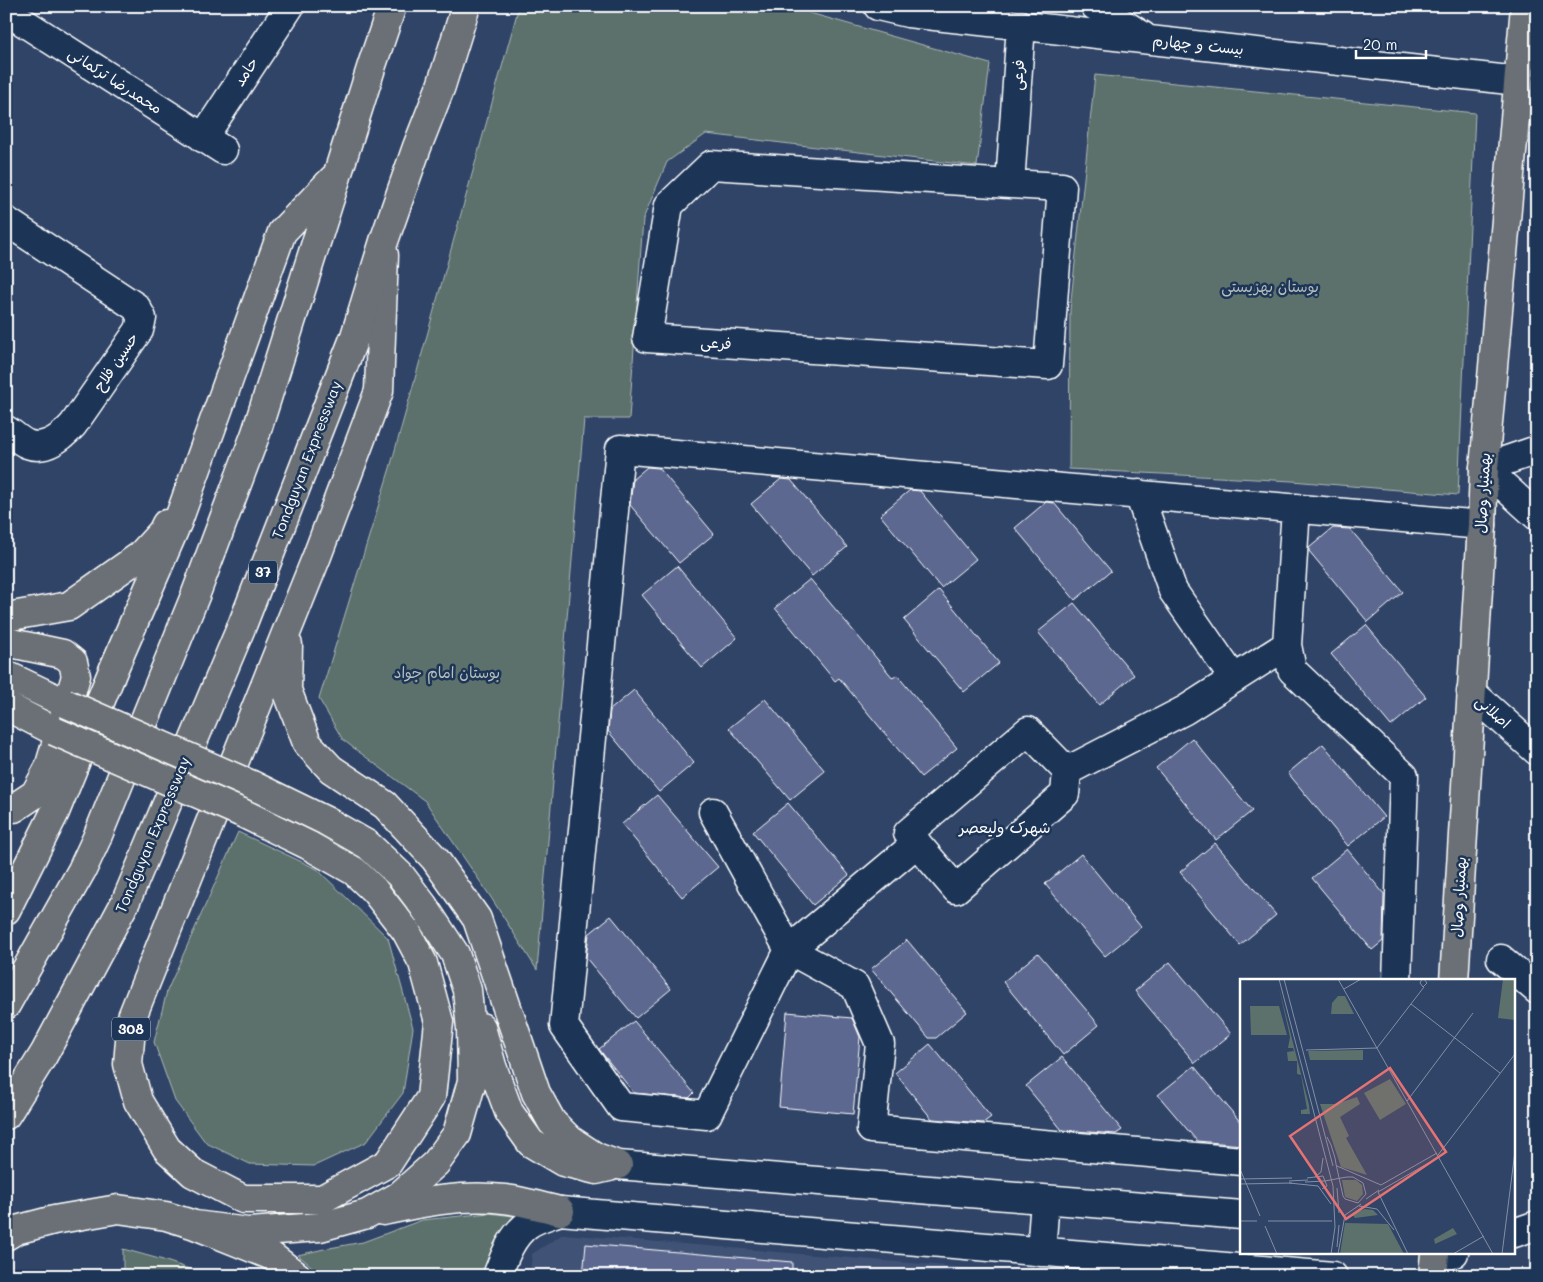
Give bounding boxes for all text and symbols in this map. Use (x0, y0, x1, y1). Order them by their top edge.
scale bar (1356, 28, 1426, 60)
street label: بیست و چهارم (1151, 29, 1245, 61)
text: 20 m (1363, 34, 1397, 54)
street label: محمدرضا ترکمانی (64, 42, 166, 119)
street label: حامد (229, 53, 262, 90)
street label: فرعی (1006, 59, 1029, 91)
park label: بوستان بهزیستی (1221, 276, 1319, 297)
street label: حسین فلاح (88, 328, 143, 395)
street label: فرعی (700, 331, 732, 354)
street label: Tondguyan Expressway (267, 378, 346, 542)
street label: بهمنیار وصال (1470, 452, 1495, 534)
road number: 37 (249, 560, 277, 584)
park label: بوستان امام جواد (394, 662, 500, 684)
street label: اصلانی (1471, 690, 1515, 733)
street label: Tondguyan Expressway (110, 753, 194, 916)
district label: شهرک ولیعصر (957, 816, 1051, 837)
street label: بهمنیار وصال (1446, 856, 1471, 938)
inset map (1240, 979, 1516, 1254)
road number: 308 (112, 1018, 150, 1040)

